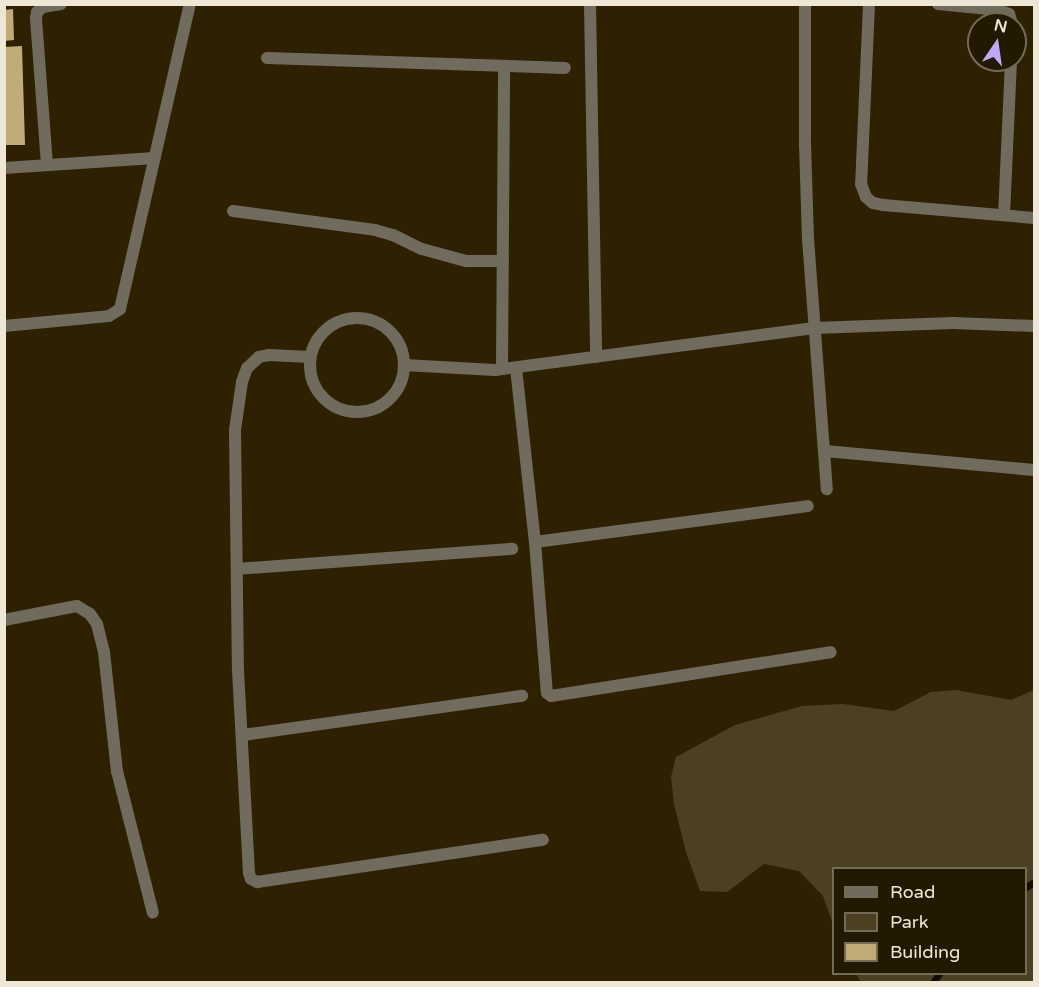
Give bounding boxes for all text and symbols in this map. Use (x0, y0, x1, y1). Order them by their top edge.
north arrow (967, 12, 1027, 72)
text: N (992, 15, 1009, 38)
legend (832, 867, 1027, 975)
text: Road (890, 881, 935, 903)
text: Park (890, 911, 928, 933)
text: Building (890, 941, 960, 963)

